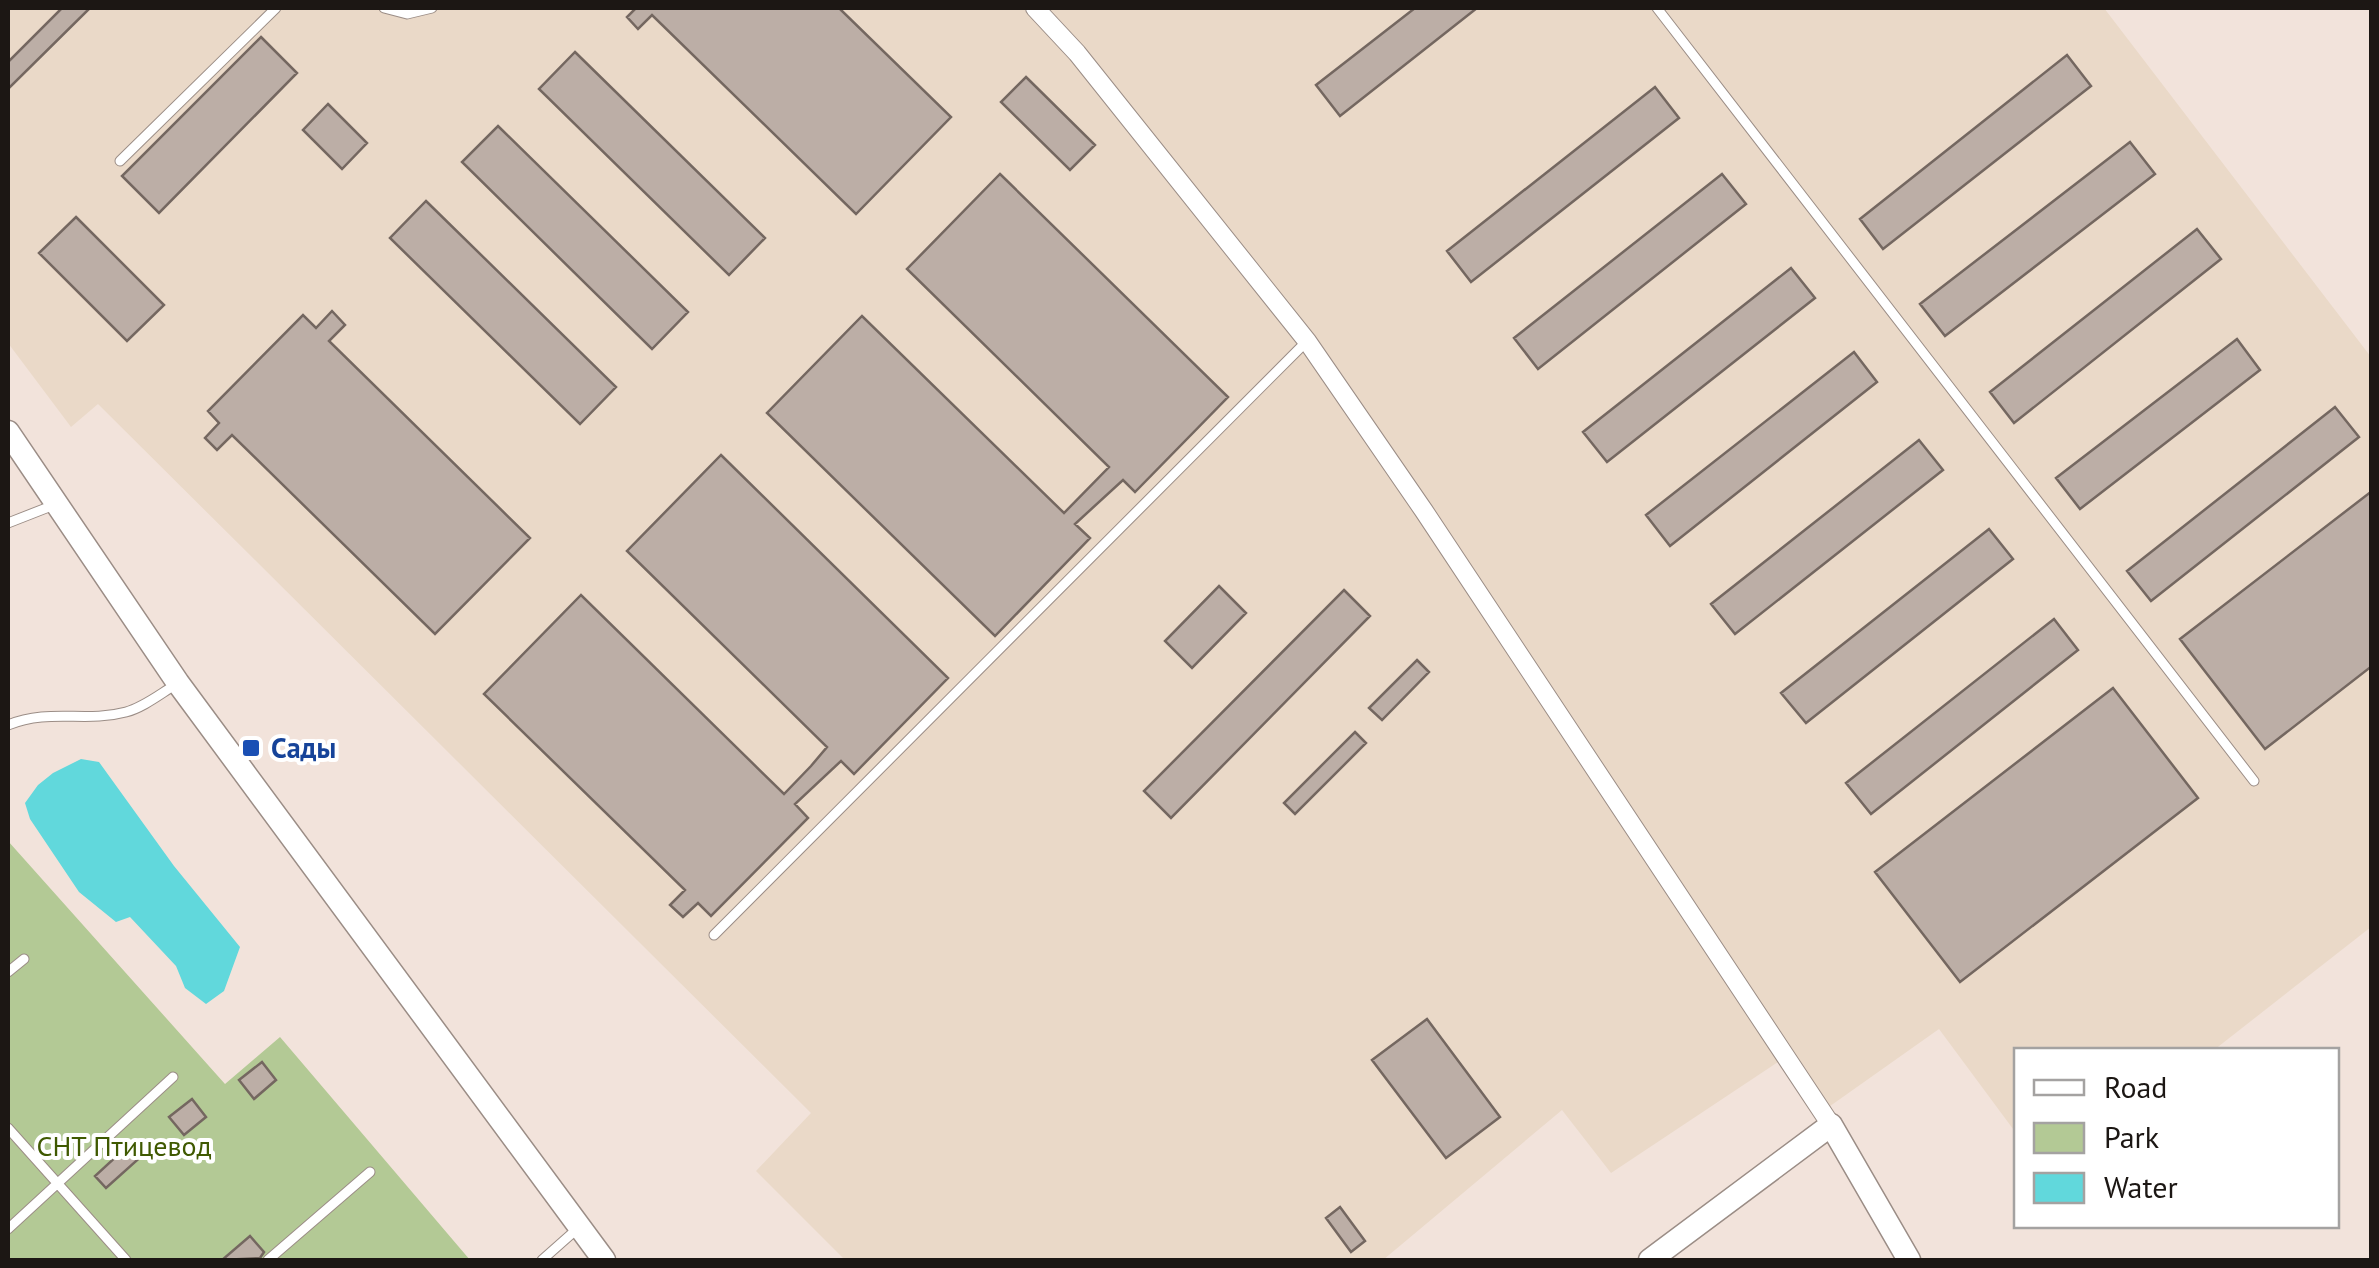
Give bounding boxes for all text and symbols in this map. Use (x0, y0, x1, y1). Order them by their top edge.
place label: Сады (271, 729, 336, 766)
marker: Сады (240, 737, 262, 759)
legend (2014, 1048, 2339, 1228)
text: Road (2104, 1067, 2168, 1106)
text: Park (2104, 1117, 2160, 1156)
park label: СНТ Птицевод (36, 1127, 212, 1164)
text: Water (2104, 1167, 2178, 1206)

